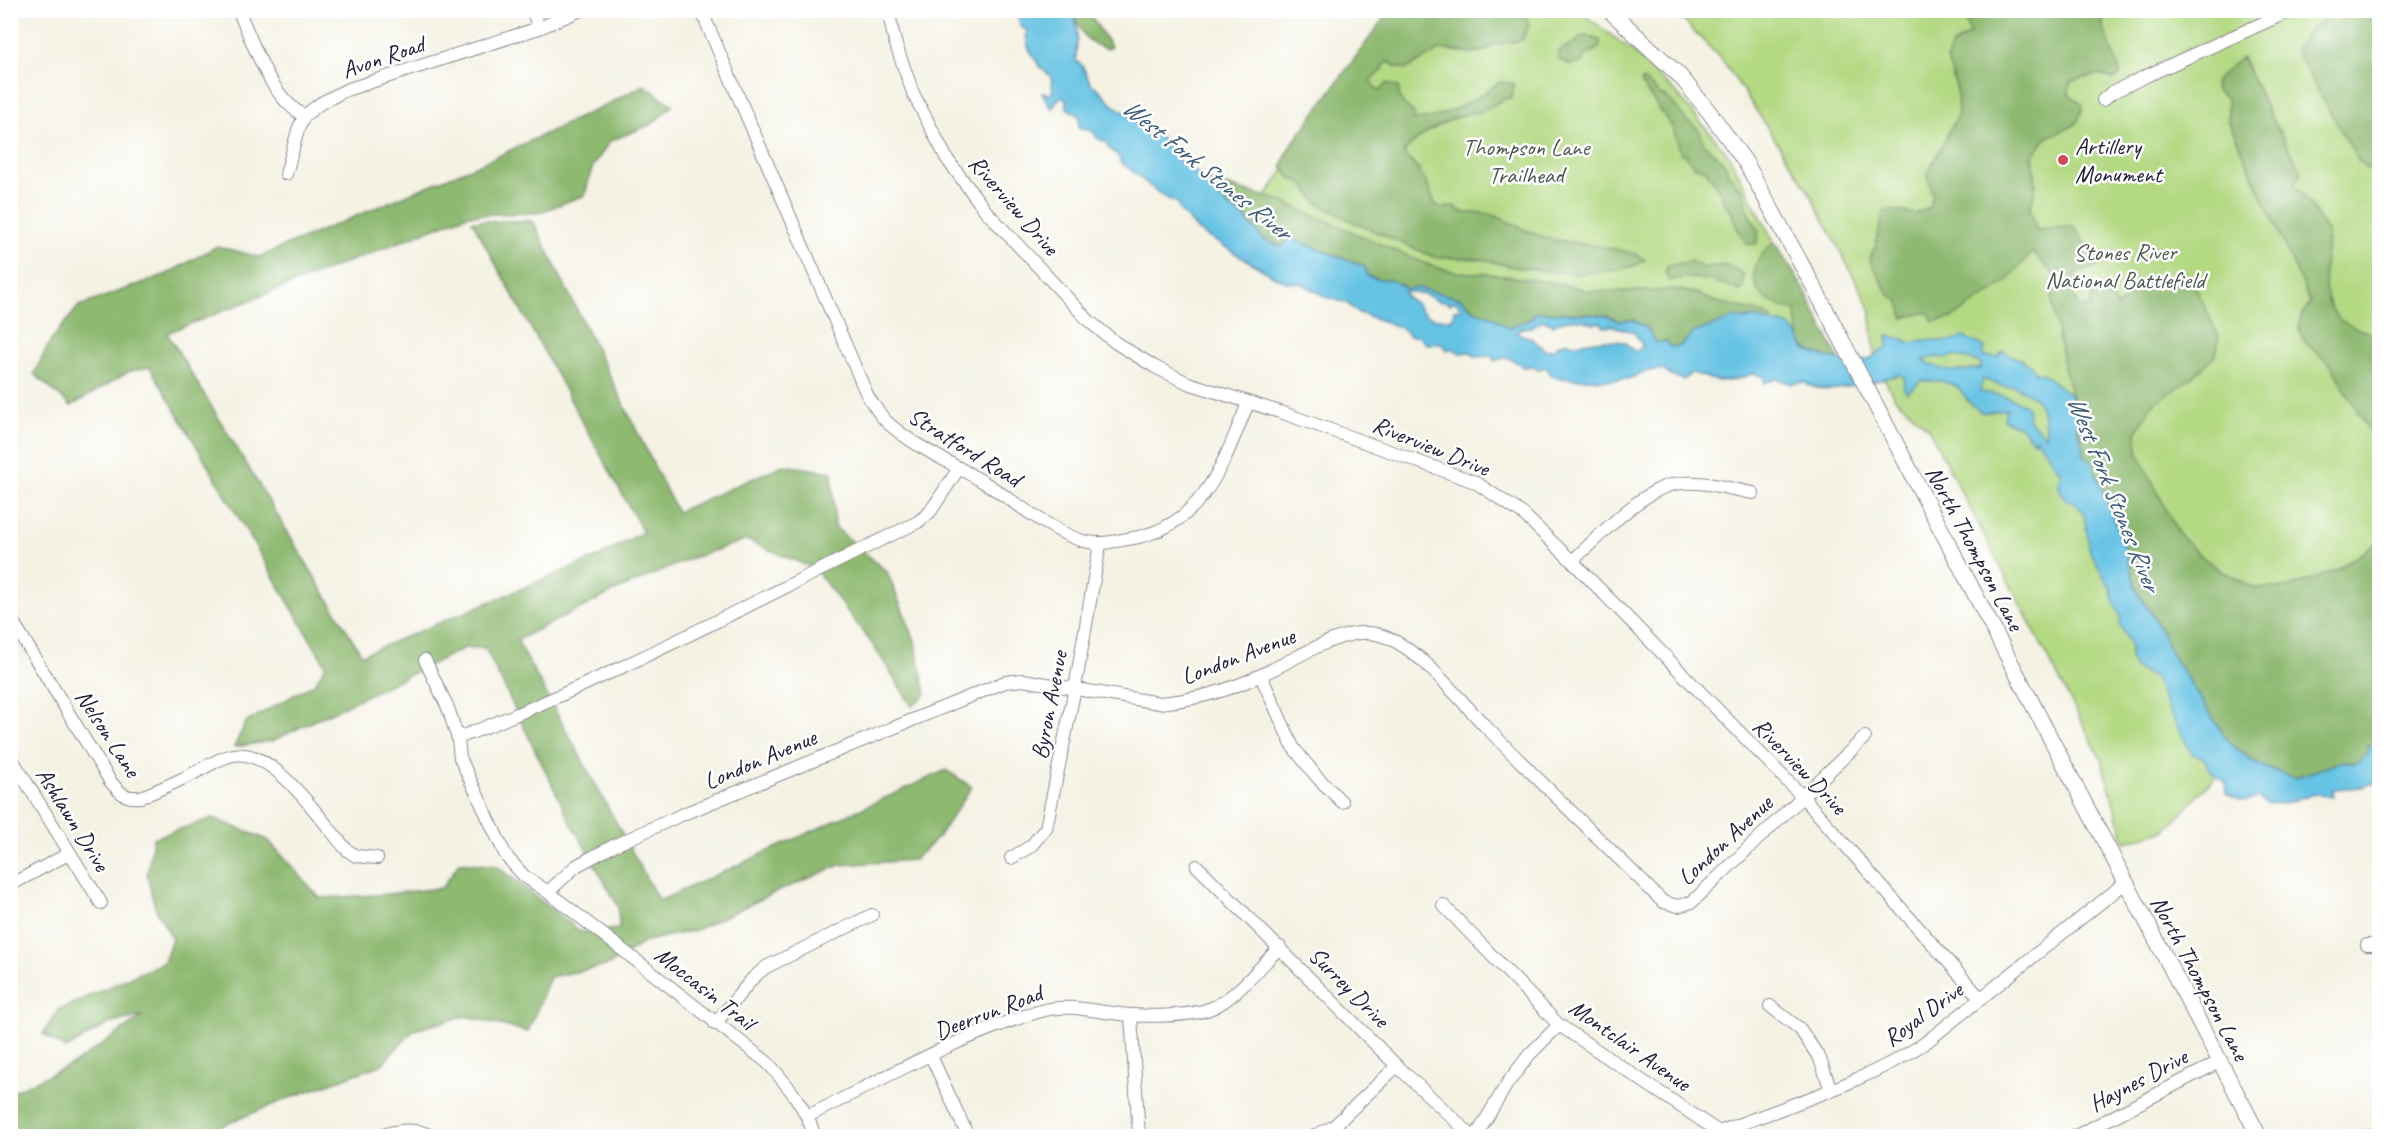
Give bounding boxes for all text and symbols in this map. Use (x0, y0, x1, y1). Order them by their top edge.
street label: Avon Road (338, 28, 432, 85)
water label: West Fork Stones River (1116, 91, 1302, 250)
place label: Artillery Monument (2075, 131, 2164, 189)
park label: Thompson Lane Trailhead (1463, 132, 1592, 190)
street label: Riverview Drive (962, 149, 1067, 263)
marker: Artillery Monument (2056, 153, 2070, 167)
park label: Stones River National Battlefield (2045, 237, 2208, 295)
water label: West Fork Stones River (2060, 391, 2170, 600)
street label: Stratford Road (903, 400, 1030, 495)
street label: Riverview Drive (1368, 409, 1496, 484)
street label: North Thompson Lane (1919, 460, 2032, 638)
street label: London Avenue (1177, 620, 1301, 691)
street label: Byron Avenue (1024, 646, 1075, 762)
street label: Nelson Lane (69, 683, 149, 784)
street label: Riverview Drive (1746, 711, 1855, 822)
street label: London Avenue (699, 721, 823, 796)
street label: Ashlawn Drive (29, 761, 118, 878)
street label: London Avenue (1671, 787, 1780, 892)
street label: North Thompson Lane (2144, 890, 2257, 1068)
street label: Moccasin Trail (649, 940, 764, 1039)
street label: Surrey Drive (1302, 940, 1397, 1035)
street label: Royal Drive (1877, 974, 1971, 1053)
street label: Deerrun Road (930, 977, 1049, 1046)
street label: Montclair Avenue (1564, 992, 1698, 1099)
street label: Haynes Drive (2084, 1041, 2194, 1118)

